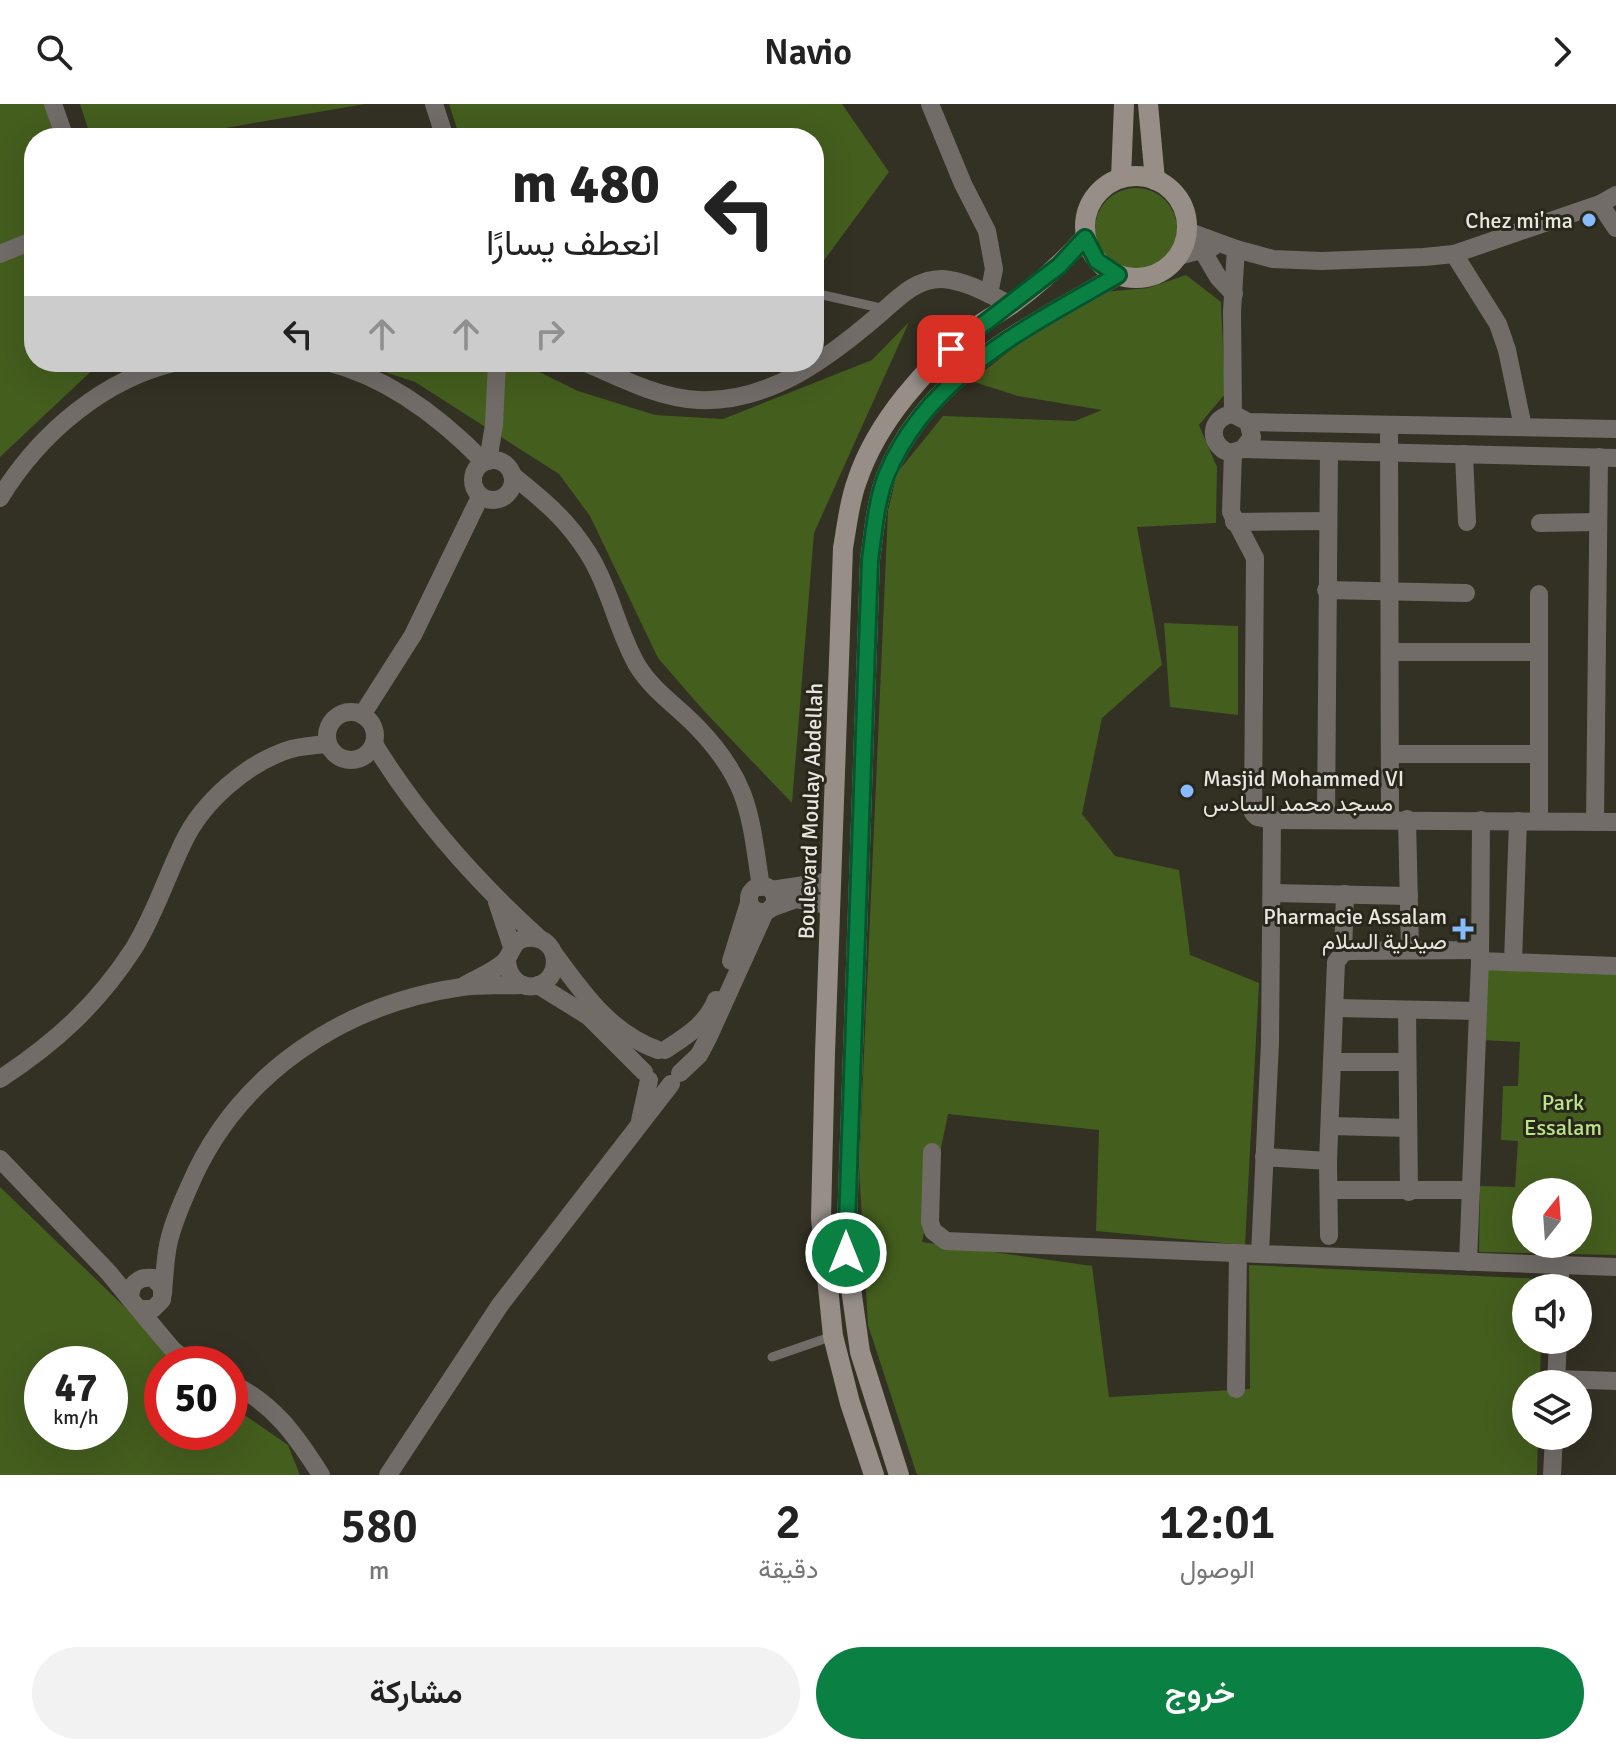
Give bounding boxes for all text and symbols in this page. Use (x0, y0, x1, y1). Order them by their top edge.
icon: search (32, 30, 76, 74)
text: Navio (764, 30, 852, 75)
icon: forward (1540, 30, 1584, 74)
text: 480 m (512, 149, 660, 218)
icon: left (688, 160, 792, 264)
place label: Chez mi'ma (1465, 207, 1573, 234)
marker: Chez mi'ma (1580, 211, 1598, 229)
text: انعطف يسارًا (486, 221, 660, 266)
icon: left (276, 312, 320, 356)
icon: ahead (360, 312, 404, 356)
icon: ahead (444, 312, 488, 356)
icon: right (528, 312, 572, 356)
pin (917, 315, 985, 383)
icon: arrive (929, 327, 973, 371)
street label: Boulevard Moulay Abdellah (793, 682, 828, 940)
place label: Masjid Mohammed VI مسجد محمد السادس (1203, 765, 1404, 817)
marker: Masjid Mohammed VI مسجد محمد السادس (1178, 782, 1196, 800)
place label: Pharmacie Assalam صيدلية السلام (1263, 903, 1447, 956)
marker: Pharmacie Assalam صيدلية السلام (1454, 920, 1472, 938)
park label: Park Essalam (1524, 1089, 1602, 1141)
north arrow (1512, 1178, 1592, 1258)
map controls (1512, 1178, 1592, 1450)
position arrow (804, 1211, 888, 1295)
button: sound (1512, 1274, 1592, 1354)
speed limit sign: 50 (144, 1346, 248, 1450)
text: 47 (54, 1363, 98, 1413)
button: layers (1512, 1370, 1592, 1450)
text: km/h (53, 1405, 99, 1430)
text: 2 (775, 1493, 801, 1552)
text: 12:01 (1159, 1493, 1276, 1552)
text: 580 (340, 1497, 418, 1556)
text: دقيقة (758, 1554, 818, 1586)
text: الوصول (1180, 1554, 1255, 1586)
text: m (369, 1555, 389, 1587)
button: مشاركة (32, 1647, 800, 1739)
button: خروج (816, 1647, 1584, 1739)

